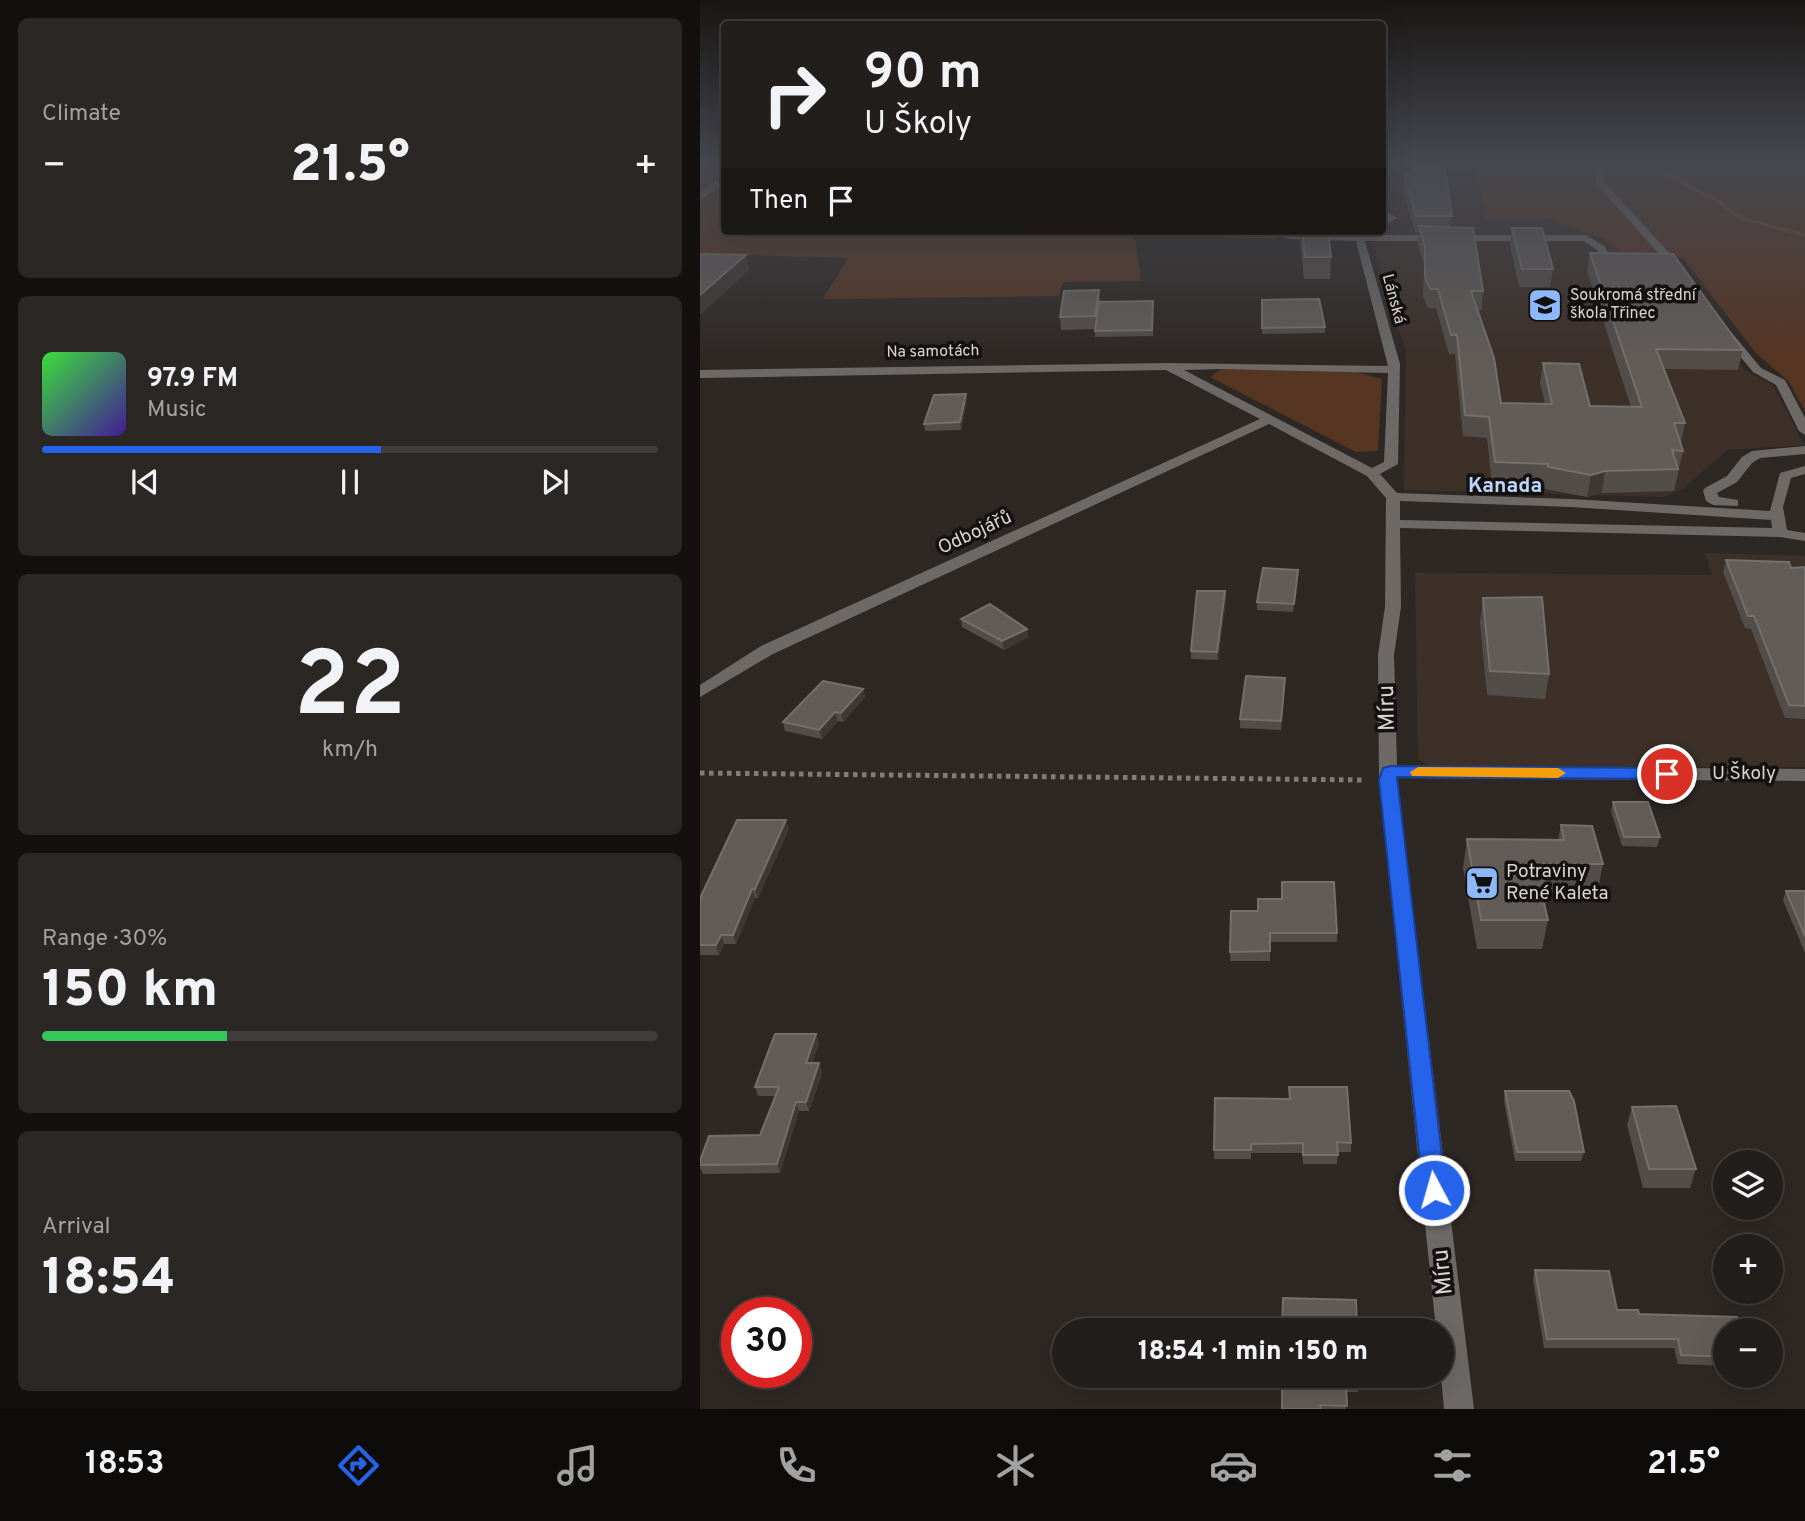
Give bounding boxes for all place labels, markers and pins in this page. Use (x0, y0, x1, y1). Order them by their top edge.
school or university icon: Soukromá střední škola Třinec (1526, 286, 1564, 324)
place label: Soukromá střední škola Třinec (1570, 286, 1698, 324)
pin (1637, 744, 1697, 804)
place label: Potraviny René Kaleta (1506, 860, 1609, 906)
supermarket icon: Potraviny René Kaleta (1463, 864, 1501, 902)

